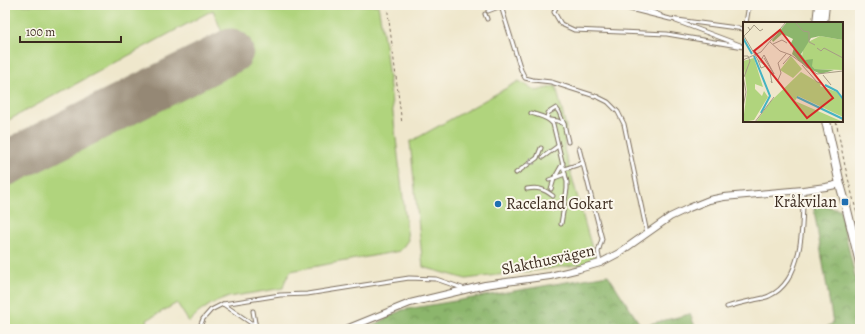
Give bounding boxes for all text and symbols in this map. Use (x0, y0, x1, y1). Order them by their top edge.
scale bar (20, 18, 121, 44)
inset map (743, 22, 843, 122)
text: 100 m (26, 24, 55, 40)
one-way arrow (528, 157, 535, 164)
place label: Kråkvilan (774, 191, 837, 213)
place label: Raceland Gokart (506, 193, 613, 215)
marker: Kråkvilan (840, 197, 850, 207)
marker: Raceland Gokart (493, 199, 503, 209)
street label: Slakthusvägen (499, 239, 597, 281)

